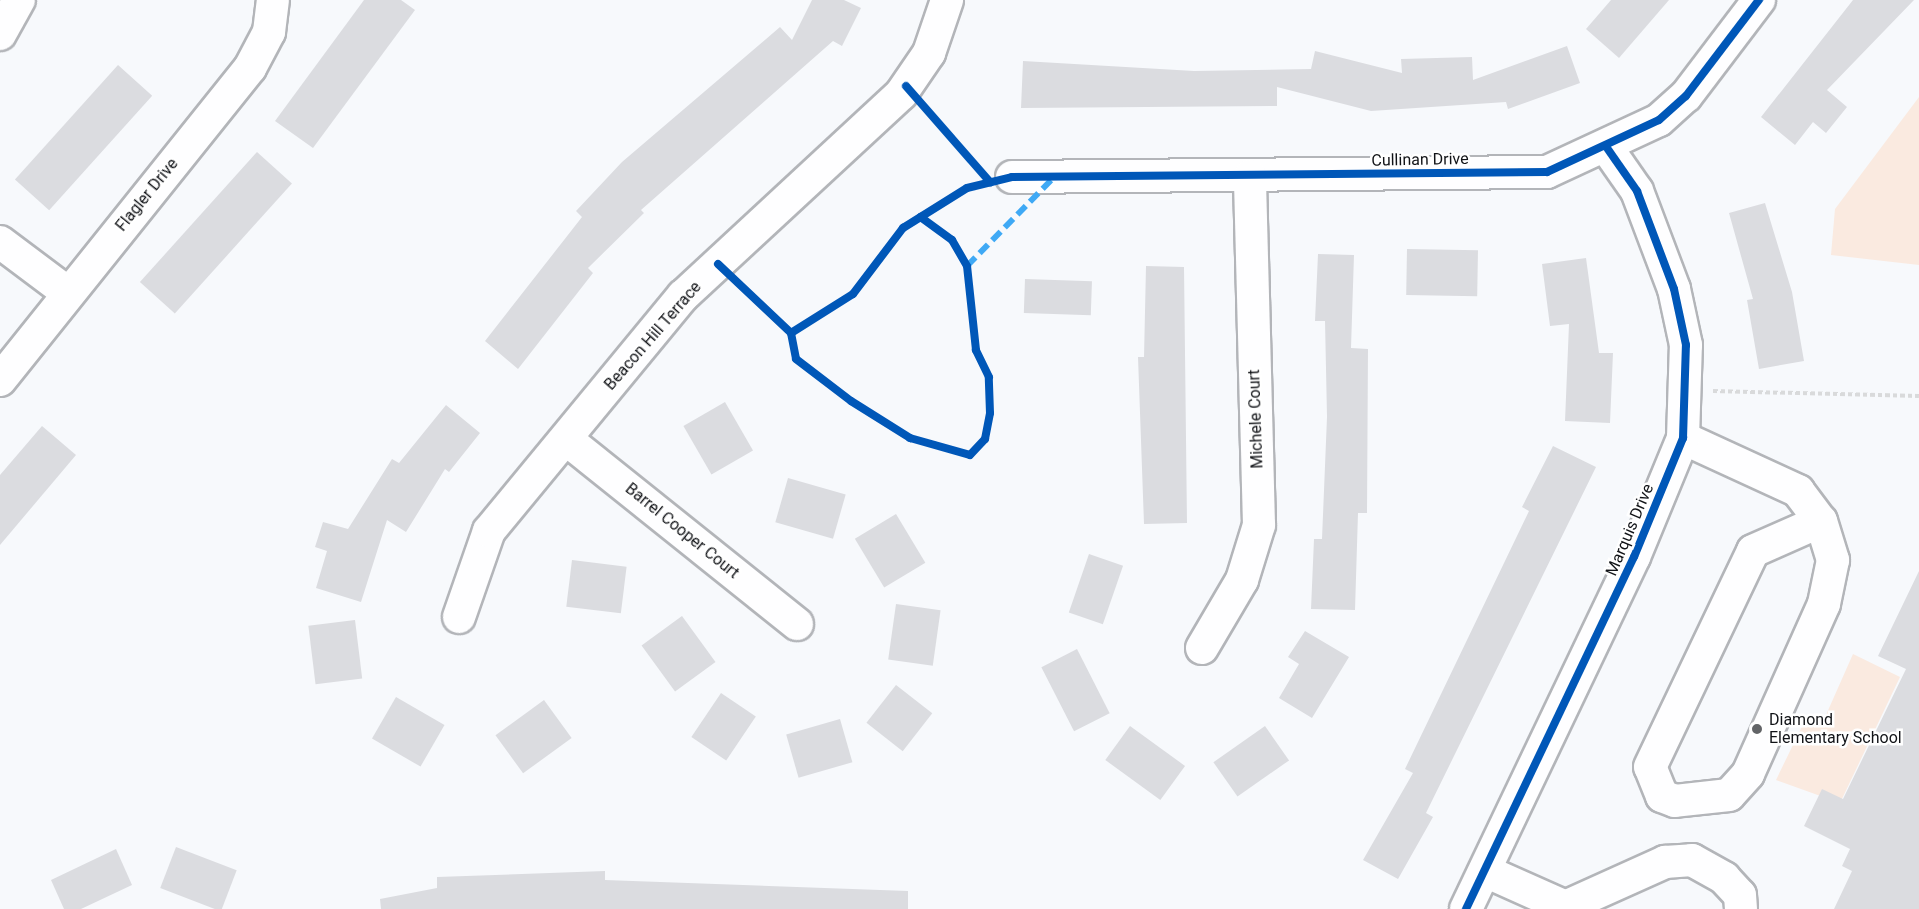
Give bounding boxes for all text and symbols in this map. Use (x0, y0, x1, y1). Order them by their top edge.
street label: Cullinan Drive (1371, 150, 1469, 170)
street label: Flagler Drive (112, 155, 182, 235)
street label: Beacon Hill Terrace (601, 278, 705, 394)
street label: Michele Court (1245, 369, 1267, 469)
street label: Barrel Cooper Court (621, 479, 743, 583)
street label: Marquis Drive (1602, 481, 1658, 579)
place label: Diamond Elementary School (1769, 710, 1902, 748)
marker: Diamond Elementary School (1750, 722, 1764, 736)

